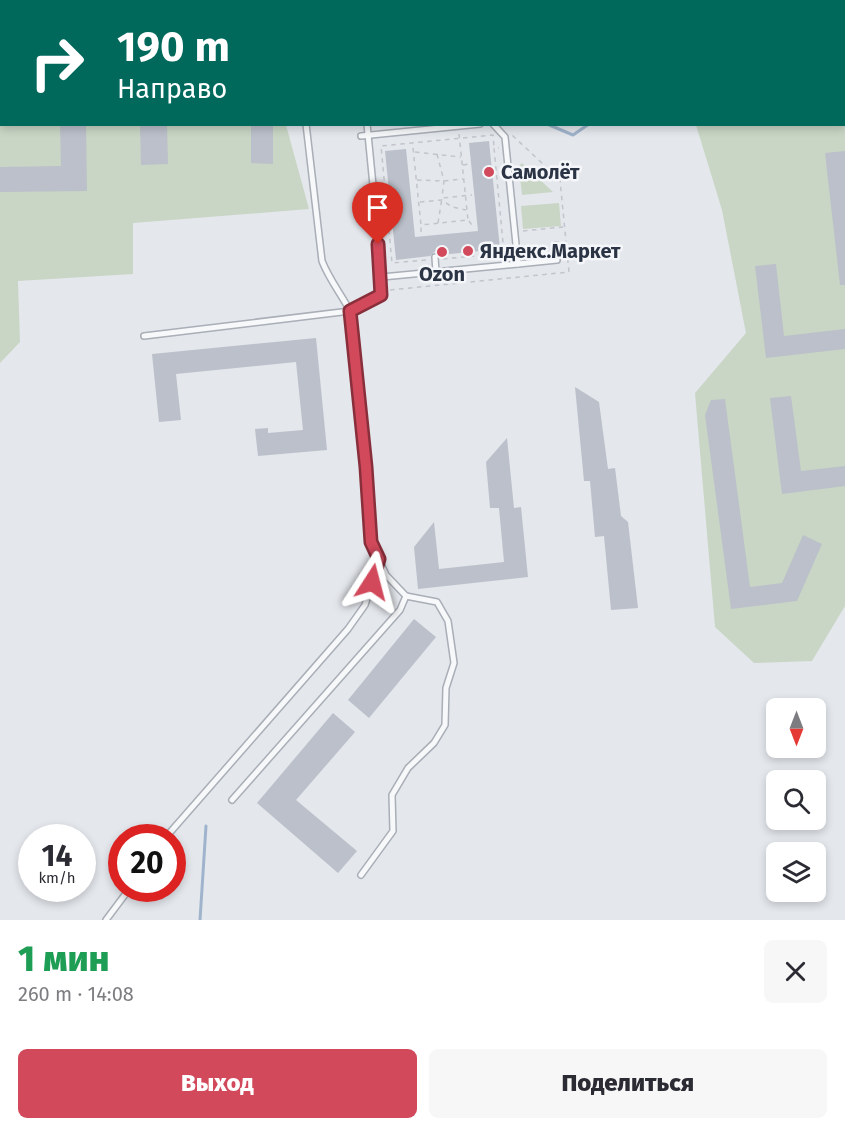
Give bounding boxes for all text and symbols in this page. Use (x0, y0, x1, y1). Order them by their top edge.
text: 190 m (117, 22, 230, 72)
icon: right (18, 24, 96, 102)
text: Направо (117, 73, 227, 105)
place label: Самолёт (501, 160, 580, 184)
marker: Самолёт (482, 165, 496, 179)
pin (352, 182, 403, 244)
icon: arrive (361, 191, 394, 224)
place label: Яндекс.Маркет (480, 239, 621, 263)
marker: Яндекс.Маркет (461, 244, 475, 258)
marker: Ozon (435, 245, 449, 259)
place label: Ozon (419, 262, 465, 286)
position arrow (340, 550, 404, 614)
north arrow (766, 698, 826, 758)
map controls (766, 698, 826, 902)
button: search (766, 770, 826, 830)
speed limit sign: 20 (108, 824, 186, 902)
text: 14 (42, 838, 72, 874)
button: layers (766, 842, 826, 902)
text: km/h (38, 869, 76, 887)
text: 1 мин (18, 937, 110, 981)
button: close (764, 940, 827, 1003)
text: 260 m · 14:08 (18, 982, 134, 1006)
button: Выход (18, 1049, 417, 1118)
button: Поделиться (429, 1049, 827, 1118)

